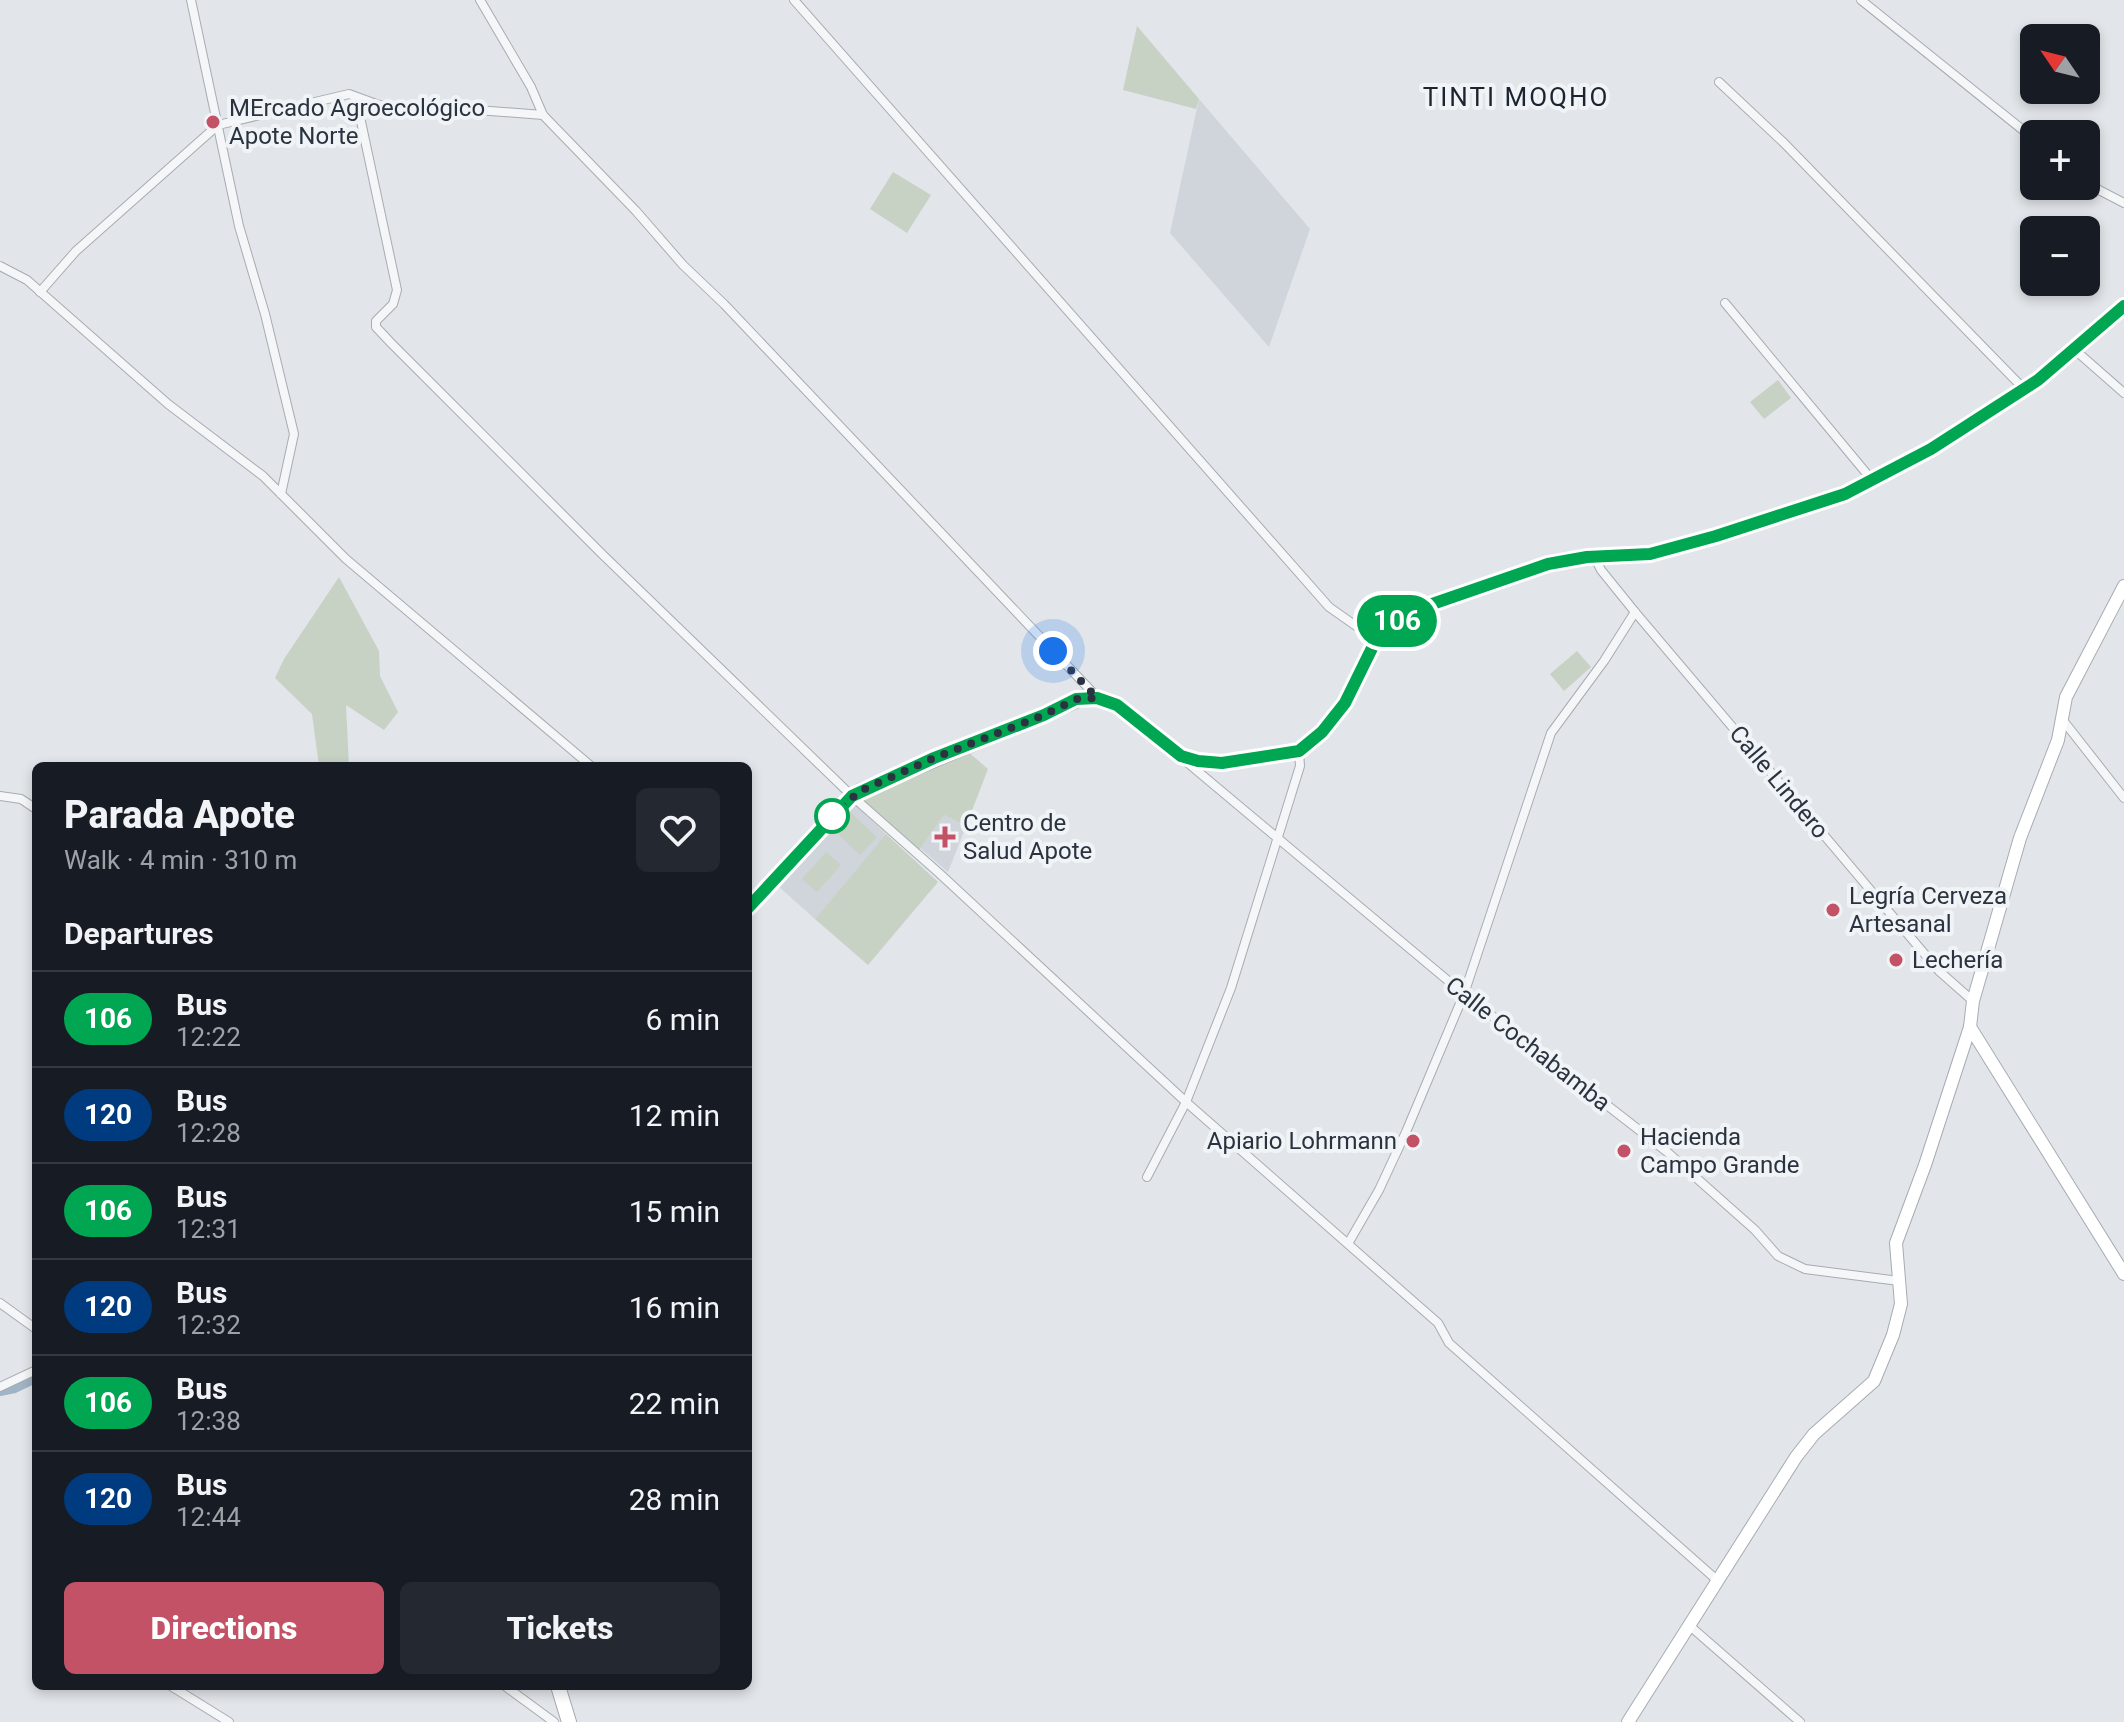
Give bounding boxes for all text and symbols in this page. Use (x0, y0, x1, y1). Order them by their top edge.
north arrow (2020, 24, 2100, 104)
map controls (2020, 24, 2100, 296)
district label: TINTI MOQHO (1423, 82, 1609, 112)
place label: MErcado Agroecológico Apote Norte (229, 94, 485, 150)
marker: MErcado Agroecológico Apote Norte (204, 113, 222, 131)
button: + (2020, 120, 2100, 200)
button: − (2020, 216, 2100, 296)
line badge: 106 (1351, 595, 1443, 647)
text: 106 (1373, 604, 1421, 637)
your location (1033, 631, 1073, 671)
street label: Calle Lindero (1724, 720, 1834, 844)
button: heart (636, 788, 720, 872)
text: Parada Apote (64, 793, 295, 837)
unlabelled marker (815, 799, 849, 833)
place label: Centro de Salud Apote (963, 809, 1092, 865)
marker: Centro de Salud Apote (934, 826, 956, 848)
text: Walk · 4 min · 310 m (64, 845, 297, 875)
place label: Legría Cerveza Artesanal (1849, 882, 2007, 938)
marker: Legría Cerveza Artesanal (1824, 901, 1842, 919)
text: Departures (64, 916, 214, 951)
place label: Lechería (1912, 946, 2003, 974)
marker: Lechería (1887, 951, 1905, 969)
street label: Calle Cochabamba (1440, 971, 1616, 1117)
text: Bus (176, 987, 227, 1022)
text: 106 (84, 1002, 132, 1035)
text: 6 min (646, 1002, 720, 1037)
text: 12:22 (176, 1022, 241, 1052)
text: Bus (176, 1083, 227, 1118)
text: 120 (84, 1098, 132, 1131)
text: 12 min (629, 1098, 720, 1133)
text: 12:28 (176, 1118, 241, 1148)
place label: Hacienda Campo Grande (1640, 1123, 1799, 1179)
place label: Apiario Lohrmann (1207, 1127, 1397, 1155)
marker: Apiario Lohrmann (1404, 1132, 1422, 1150)
marker: Hacienda Campo Grande (1615, 1142, 1633, 1160)
text: Bus (176, 1179, 227, 1214)
text: 106 (84, 1194, 132, 1227)
text: 15 min (629, 1194, 720, 1229)
text: 12:31 (176, 1214, 241, 1244)
text: Bus (176, 1275, 227, 1310)
text: 120 (84, 1290, 132, 1323)
text: 16 min (629, 1290, 720, 1325)
text: 12:32 (176, 1310, 241, 1340)
text: Bus (176, 1371, 227, 1406)
text: 106 (84, 1386, 132, 1419)
text: 22 min (629, 1386, 720, 1421)
text: 12:38 (176, 1406, 241, 1436)
text: Bus (176, 1467, 227, 1502)
text: 120 (84, 1482, 132, 1515)
text: 28 min (629, 1482, 720, 1517)
text: 12:44 (176, 1502, 241, 1532)
button: Directions (64, 1582, 384, 1674)
button: Tickets (400, 1582, 720, 1674)

